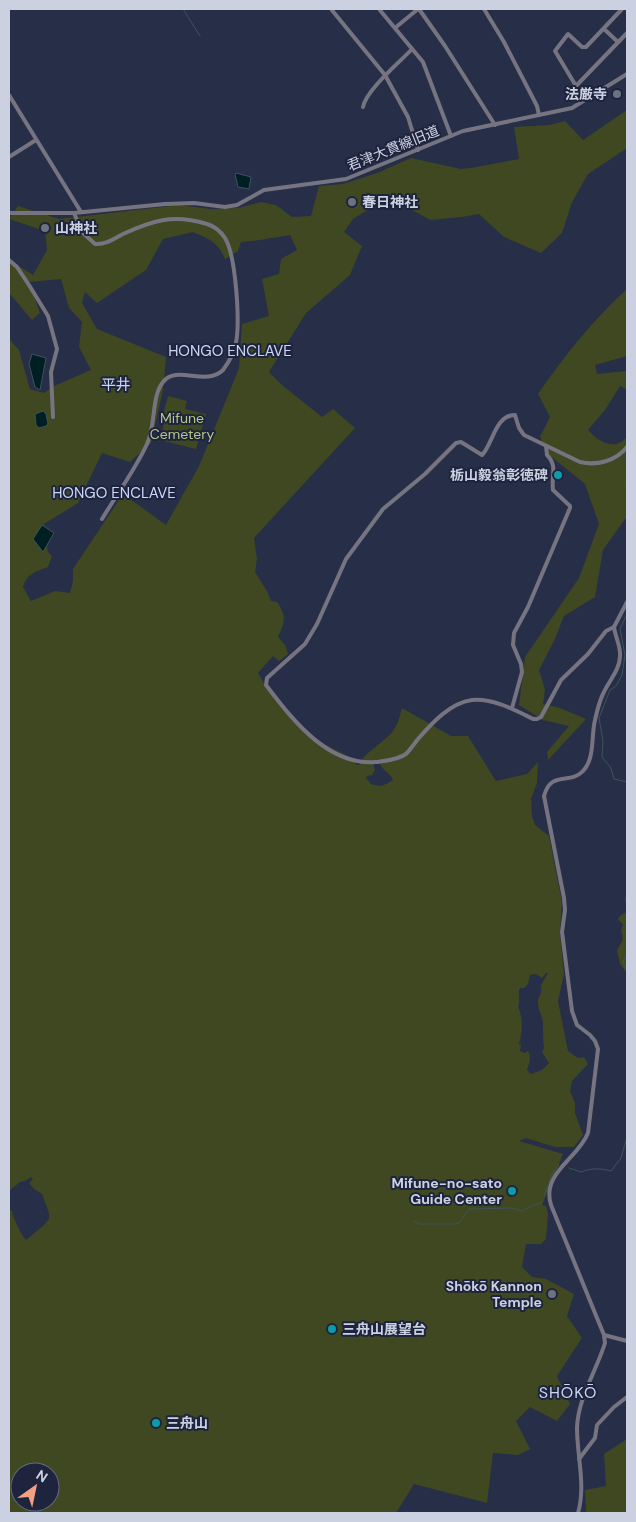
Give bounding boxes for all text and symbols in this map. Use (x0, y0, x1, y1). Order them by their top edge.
place label: 法厳寺 (565, 85, 607, 103)
marker: 法厳寺 (611, 88, 623, 100)
street label: 君津大貫線旧道 (344, 121, 442, 175)
place label: 春日神社 (362, 193, 418, 211)
marker: 春日神社 (346, 196, 358, 208)
place label: 山神社 (55, 219, 97, 237)
marker: 山神社 (39, 222, 51, 234)
district label: HONGO ENCLAVE (168, 341, 292, 361)
district label: 平井 (101, 375, 131, 395)
park label: Mifune Cemetery (150, 409, 214, 443)
place label: 栃山毅翁彰徳碑 (450, 466, 548, 484)
marker: 栃山毅翁彰徳碑 (552, 469, 564, 481)
district label: HONGO ENCLAVE (52, 483, 176, 503)
place label: Mifune-no-sato Guide Center (392, 1174, 502, 1208)
marker: Mifune-no-sato Guide Center (506, 1185, 518, 1197)
place label: Shōkō Kannon Temple (446, 1277, 542, 1311)
marker: Shōkō Kannon Temple (546, 1288, 558, 1300)
place label: 三舟山展望台 (342, 1320, 426, 1338)
marker: 三舟山展望台 (326, 1323, 338, 1335)
district label: SHŌKŌ (539, 1382, 597, 1403)
place label: 三舟山 (166, 1414, 208, 1432)
marker: 三舟山 (150, 1417, 162, 1429)
north arrow (10, 1462, 60, 1512)
text: N (33, 1466, 51, 1486)

